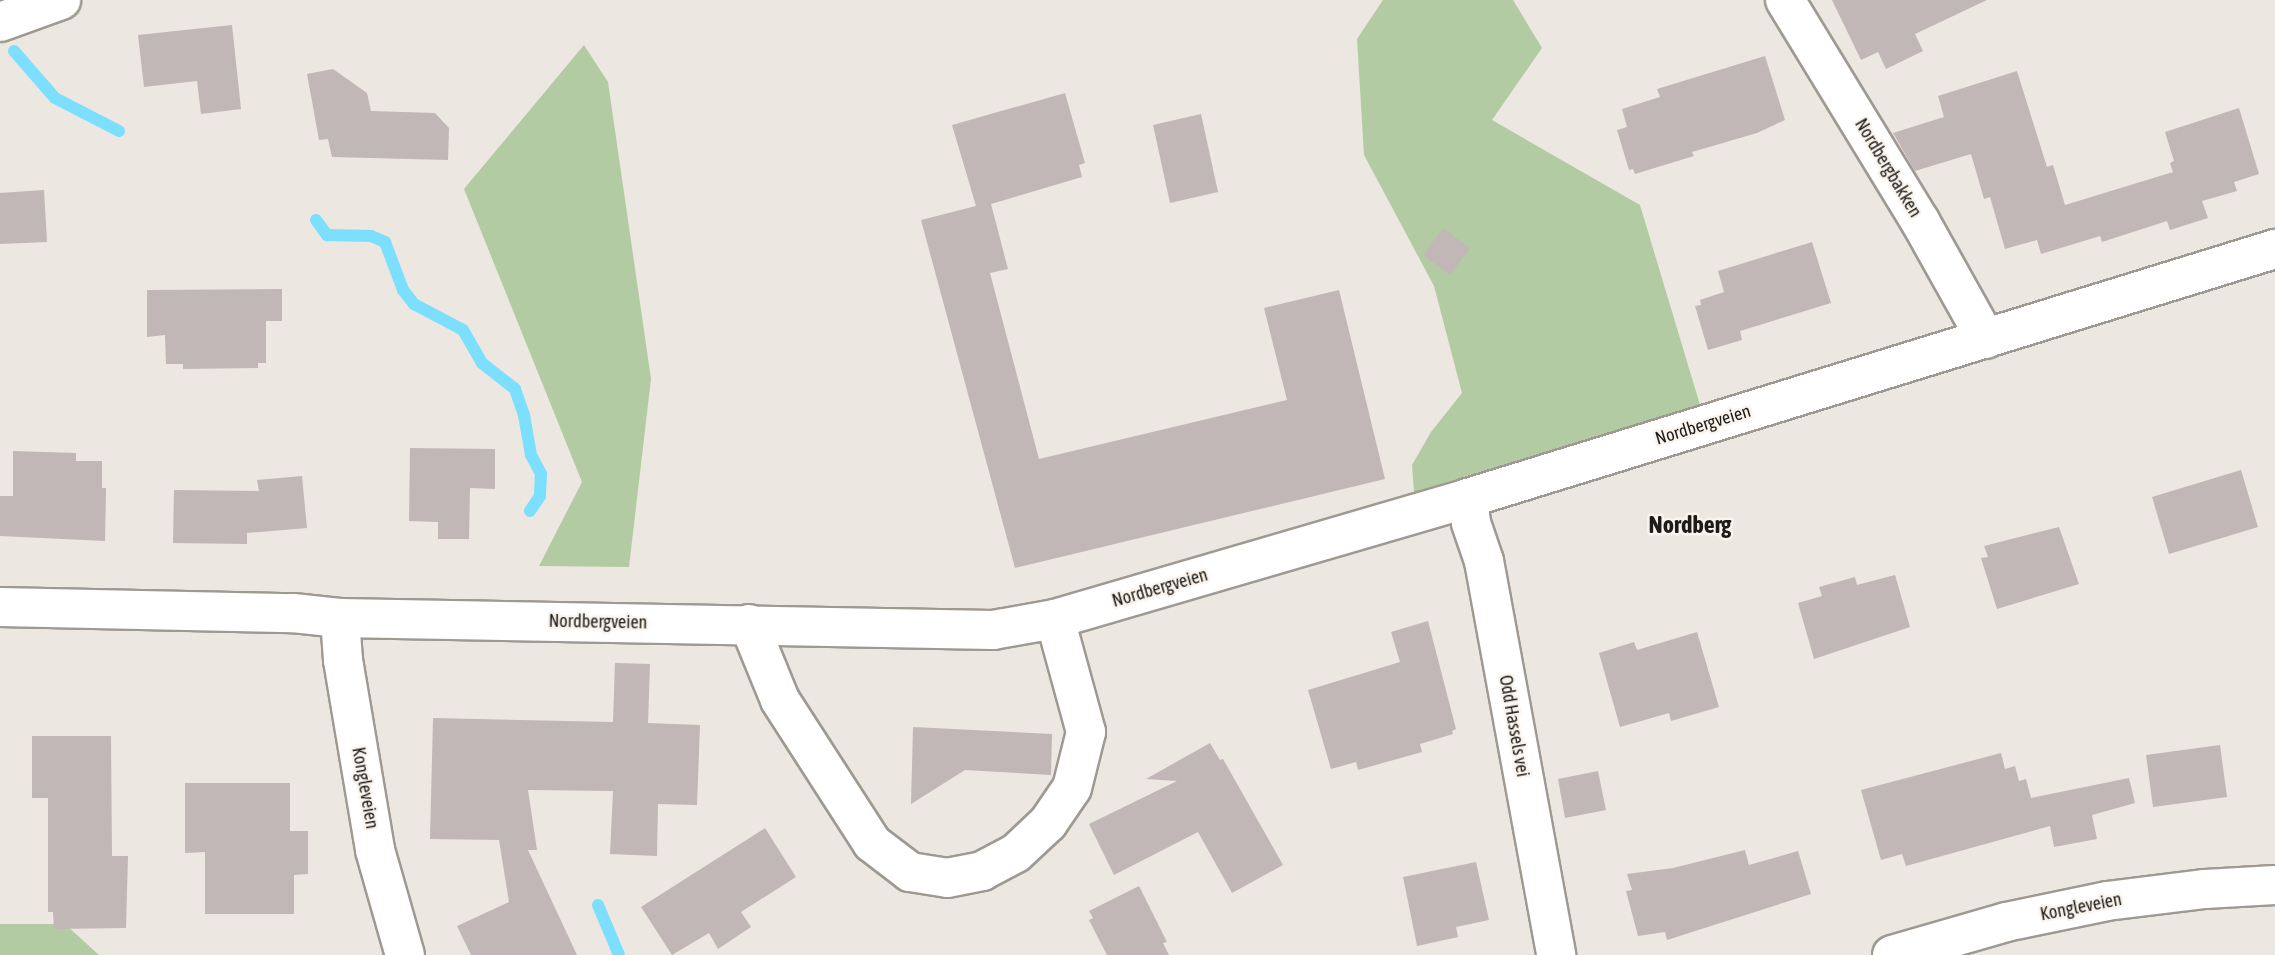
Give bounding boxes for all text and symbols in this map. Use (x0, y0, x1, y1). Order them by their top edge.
street label: Nordbergbakken (1850, 115, 1926, 221)
street label: Nordbergveien (1653, 400, 1753, 450)
district label: Nordberg (1649, 511, 1731, 539)
street label: Nordbergveien (1110, 564, 1210, 612)
street label: Nordbergveien (549, 610, 647, 634)
street label: Odd Hassels vei (1494, 673, 1534, 779)
street label: Kongleveien (347, 746, 383, 830)
street label: Kongleveien (2038, 889, 2124, 925)

